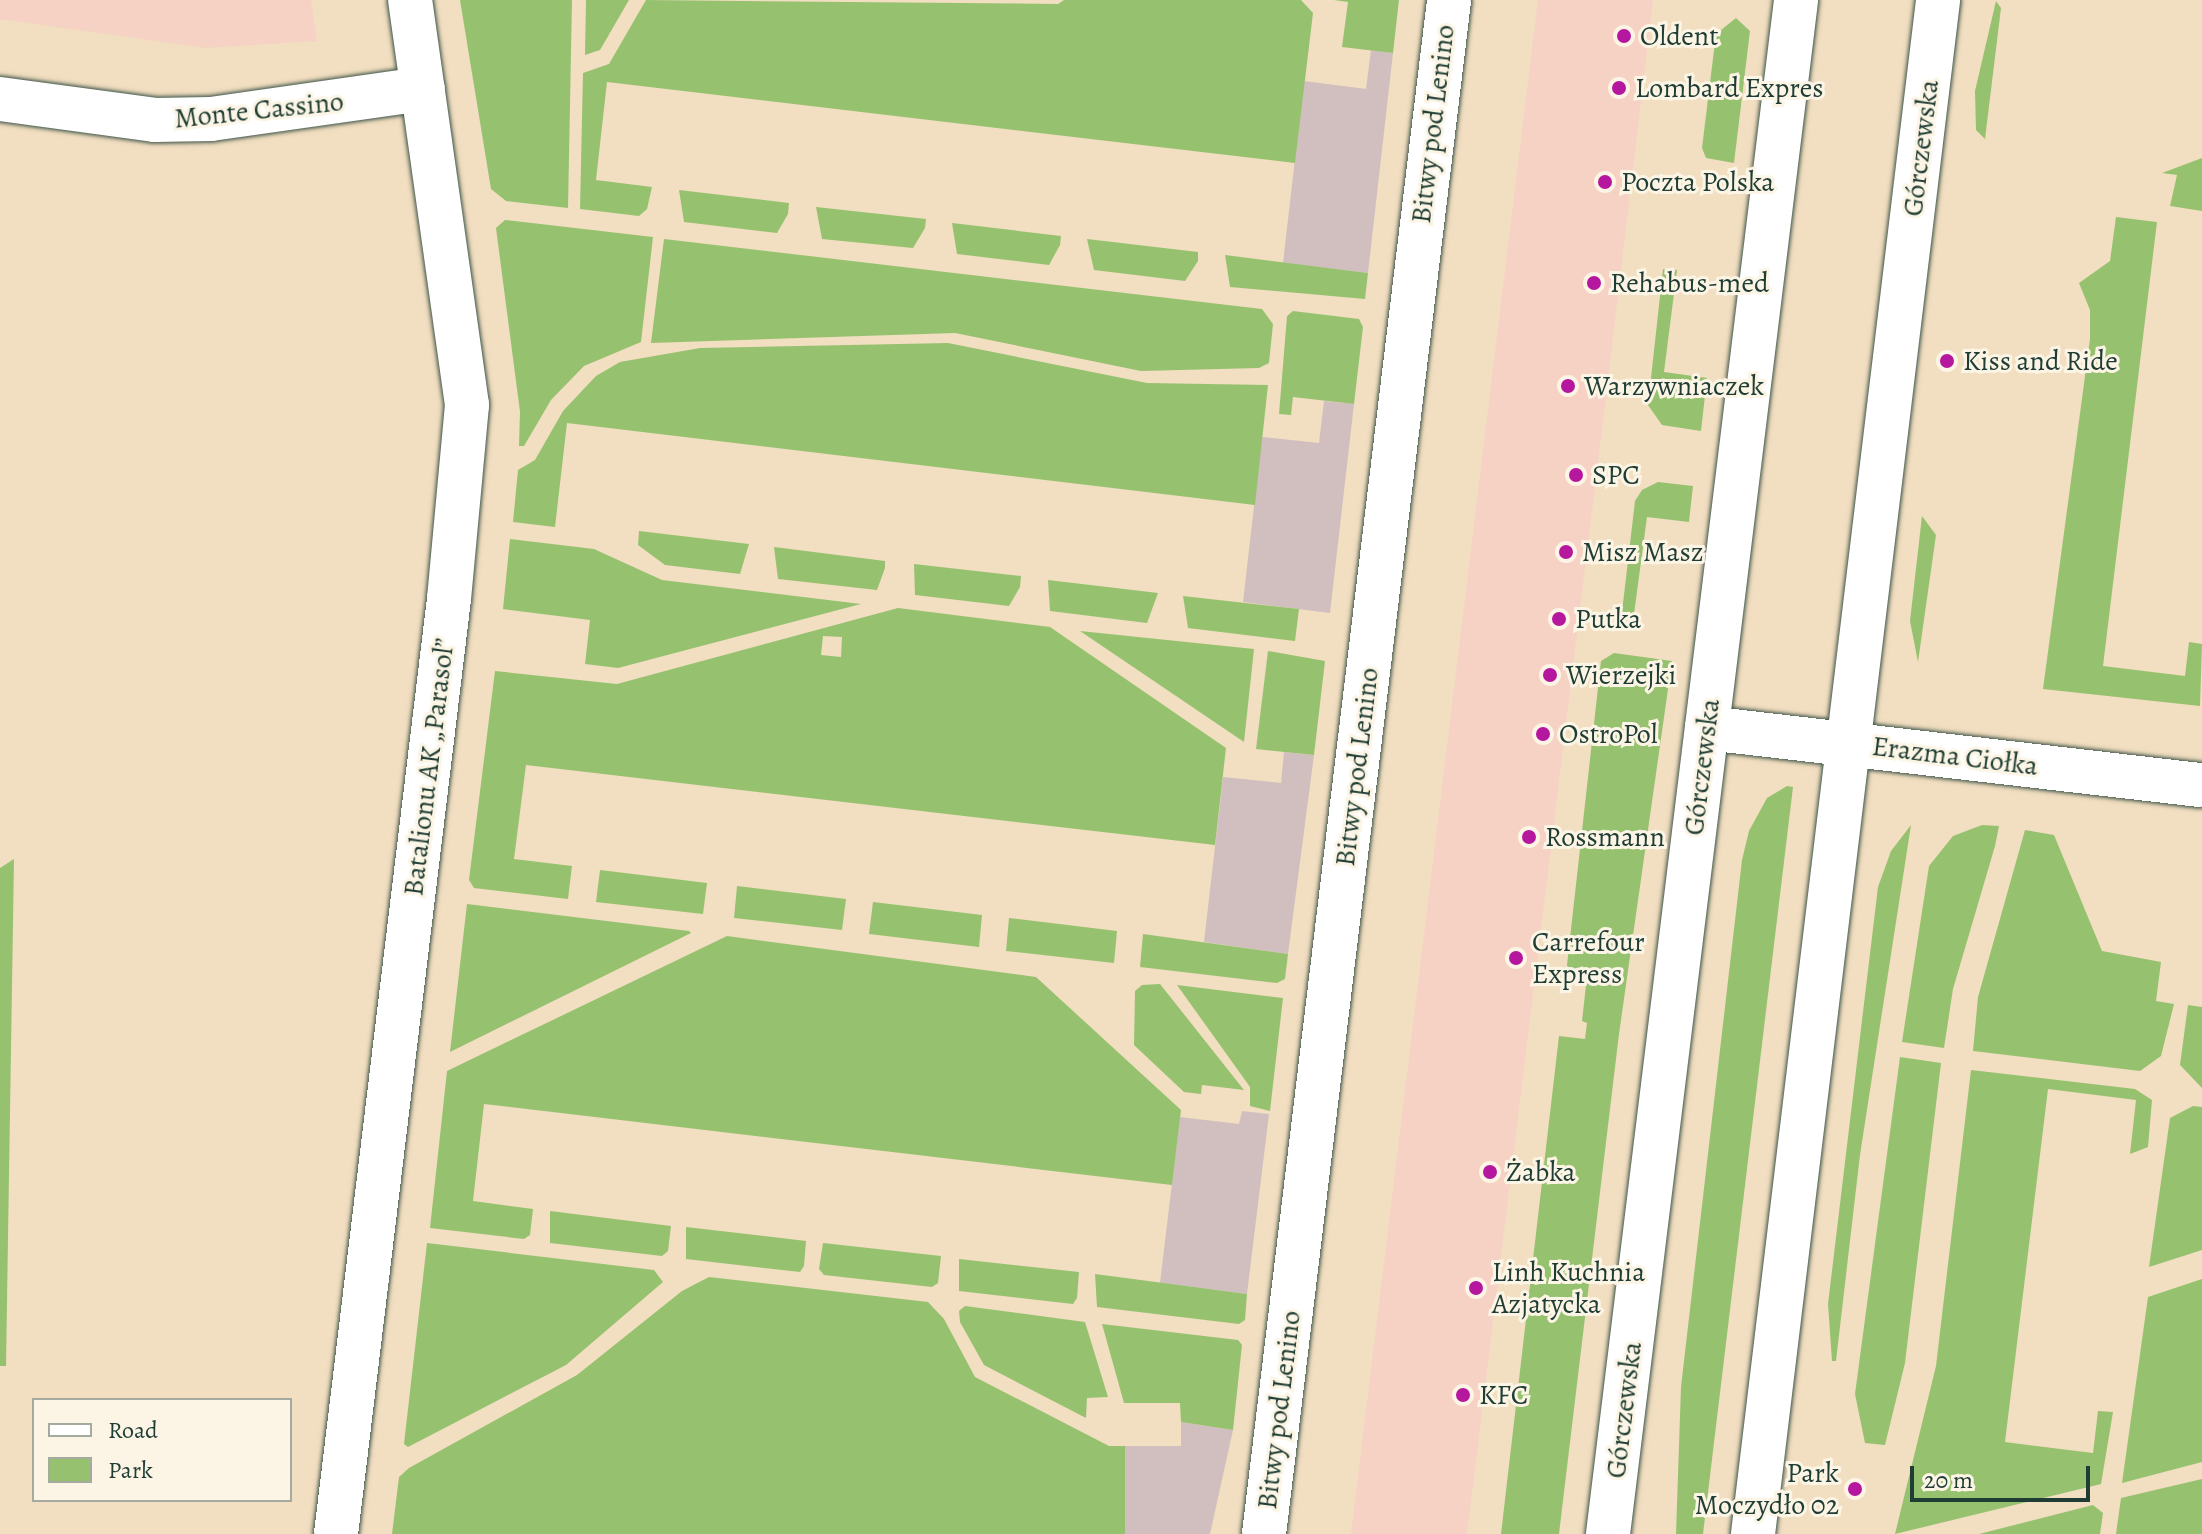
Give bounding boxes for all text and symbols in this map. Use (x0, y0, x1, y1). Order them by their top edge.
place label: Oldent (1640, 19, 1718, 53)
street label: Bitwy pod Lenino (1404, 23, 1462, 225)
marker: Oldent (1615, 27, 1633, 45)
place label: Lombard Expres (1635, 71, 1824, 105)
street label: Górczewska (1896, 78, 1946, 218)
marker: Lombard Expres (1610, 79, 1628, 97)
street label: Monte Cassino (173, 84, 345, 136)
place label: Poczta Polska (1621, 165, 1774, 199)
marker: Poczta Polska (1596, 173, 1614, 191)
place label: Rehabus-med (1610, 266, 1769, 300)
marker: Rehabus-med (1585, 274, 1603, 292)
place label: Kiss and Ride (1963, 344, 2118, 378)
marker: Kiss and Ride (1938, 352, 1956, 370)
place label: Warzywniaczek (1584, 369, 1764, 403)
marker: Warzywniaczek (1559, 377, 1577, 395)
place label: SPC (1592, 458, 1640, 492)
marker: SPC (1567, 466, 1585, 484)
place label: Misz Masz (1582, 535, 1704, 569)
marker: Misz Masz (1557, 543, 1575, 561)
place label: Putka (1575, 602, 1641, 636)
marker: Putka (1550, 610, 1568, 628)
street label: Batalionu AK „Parasol” (396, 636, 462, 898)
place label: Wierzejki (1566, 658, 1676, 692)
street label: Bitwy pod Lenino (1328, 666, 1386, 868)
marker: Wierzejki (1541, 666, 1559, 684)
street label: Górczewska (1677, 697, 1727, 837)
place label: OstroPol (1559, 717, 1658, 751)
marker: OstroPol (1534, 725, 1552, 743)
street label: Erazma Ciołka (1870, 729, 2040, 783)
place label: Rossmann (1545, 820, 1665, 854)
marker: Rossmann (1520, 828, 1538, 846)
place label: Carrefour Express (1532, 925, 1645, 991)
marker: Carrefour Express (1507, 949, 1525, 967)
place label: Żabka (1506, 1155, 1576, 1189)
marker: Żabka (1481, 1163, 1499, 1181)
place label: Linh Kuchnia Azjatycka (1492, 1255, 1645, 1321)
marker: Linh Kuchnia Azjatycka (1467, 1279, 1485, 1297)
street label: Bitwy pod Lenino (1250, 1309, 1308, 1511)
street label: Górczewska (1599, 1340, 1649, 1480)
place label: KFC (1479, 1378, 1528, 1412)
marker: KFC (1454, 1386, 1472, 1404)
legend (32, 1398, 292, 1502)
text: Road (108, 1414, 158, 1446)
scale bar (1914, 1450, 2094, 1500)
text: Park (108, 1454, 153, 1486)
place label: Park Moczydło 02 (1695, 1456, 1839, 1522)
text: 20 m (1924, 1464, 1973, 1496)
marker: Park Moczydło 02 (1846, 1480, 1864, 1498)

